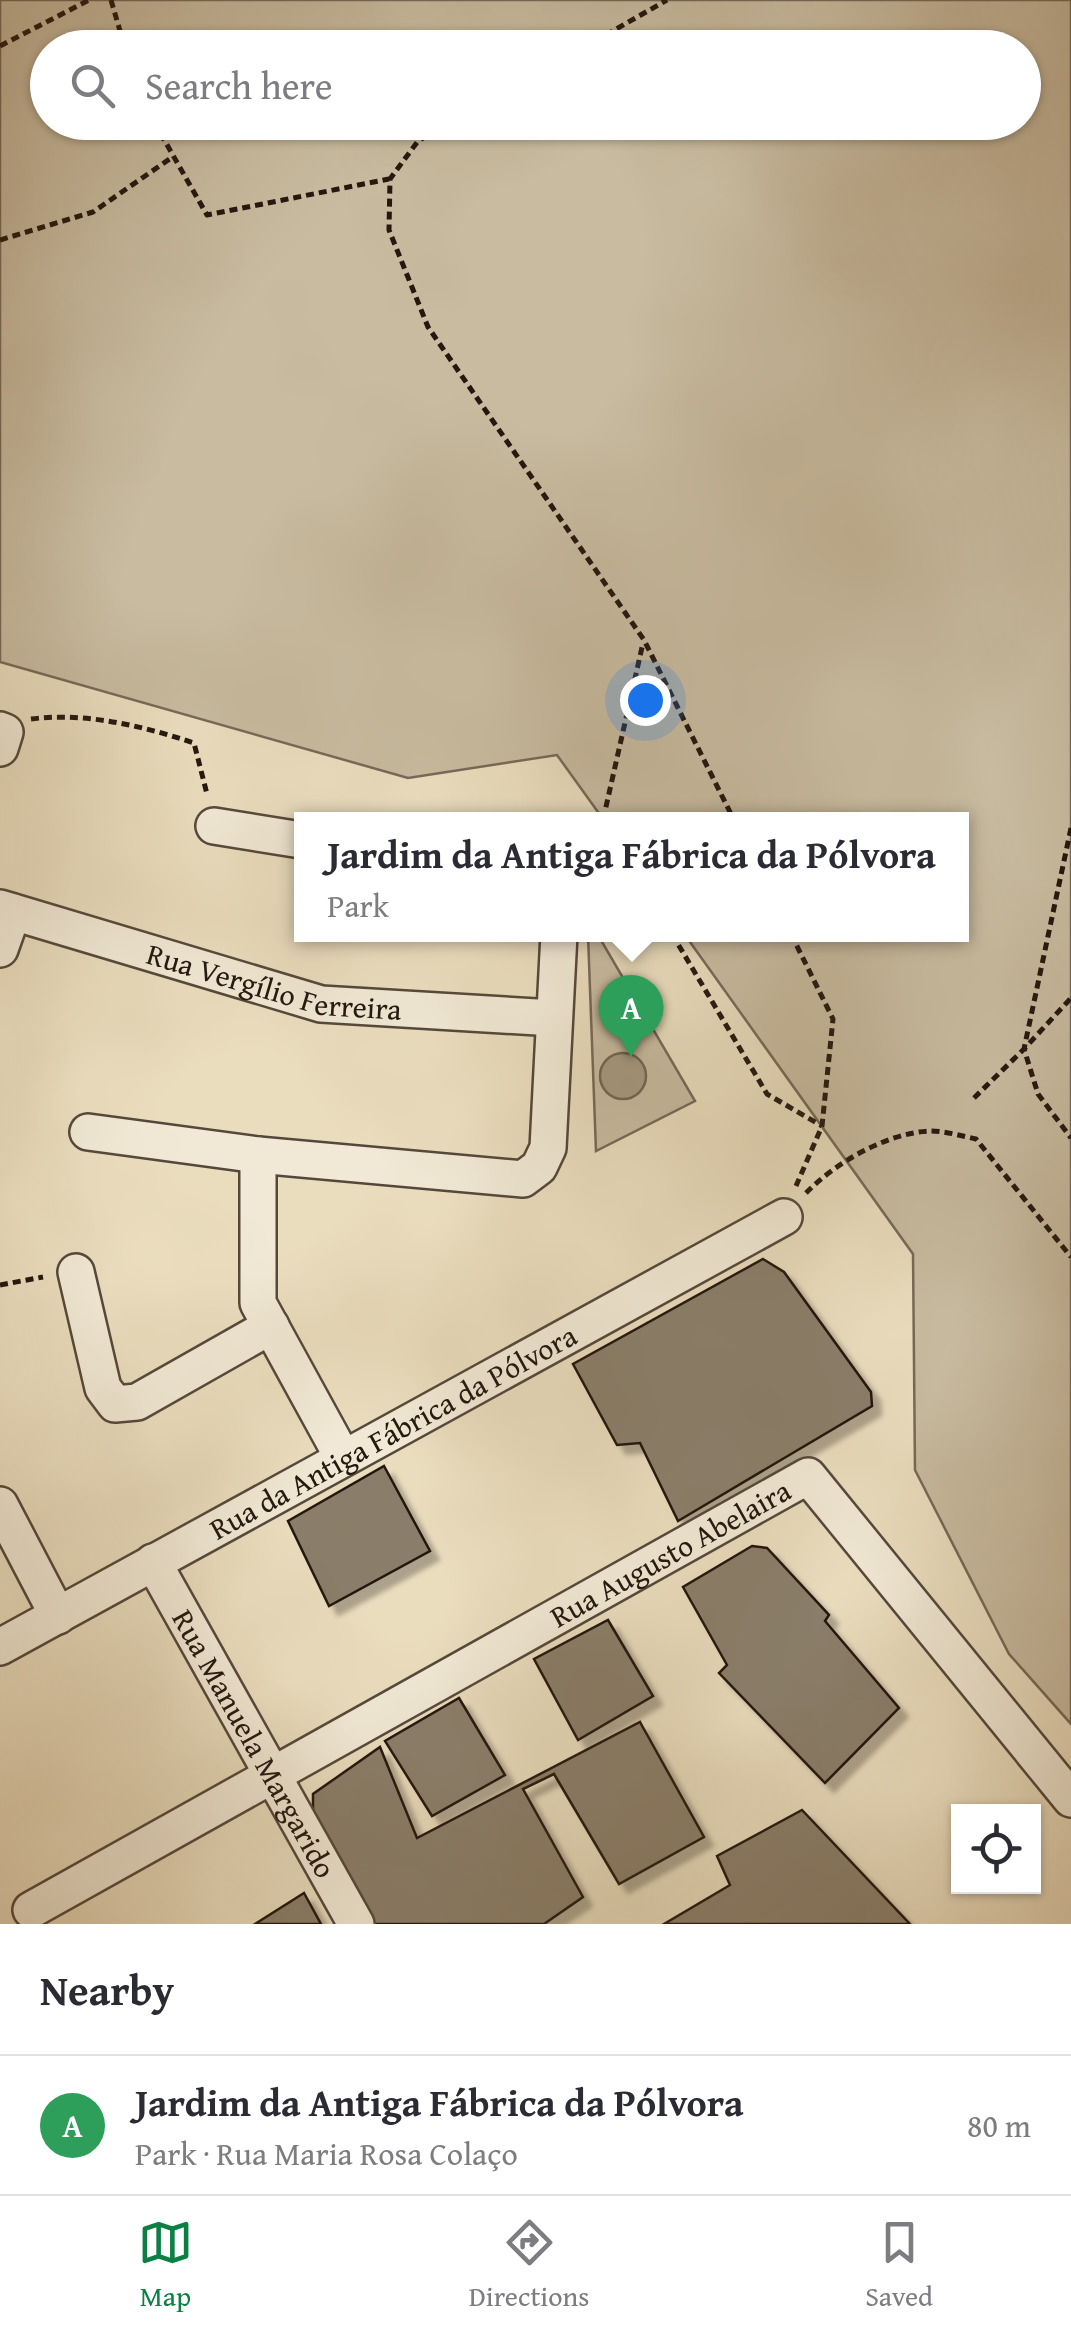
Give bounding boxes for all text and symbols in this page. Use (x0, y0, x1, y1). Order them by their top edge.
search box (30, 30, 1041, 140)
text: Search here (145, 57, 333, 113)
icon: search (65, 58, 120, 113)
your location (620, 675, 671, 726)
popup (294, 812, 969, 942)
text: Jardim da Antiga Fábrica da Pólvora (327, 826, 936, 882)
text: Park (327, 882, 389, 929)
street label: Rua Vergílio Ferreira (142, 931, 403, 1031)
pin: A (598, 974, 664, 1057)
street label: Rua da Antiga Fábrica da Pólvora (201, 1313, 584, 1550)
street label: Rua Augusto Abelaira (542, 1468, 798, 1638)
street label: Rua Manuela Margarido (162, 1601, 348, 1886)
map controls (951, 1804, 1041, 1894)
button: locate (951, 1804, 1041, 1894)
text: Nearby (40, 1959, 174, 2020)
text: Jardim da Antiga Fábrica da Pólvora (135, 2074, 743, 2130)
text: A (62, 2102, 83, 2149)
text: 80 m (967, 2102, 1031, 2149)
text: Park · Rua Maria Rosa Colaço (135, 2130, 518, 2177)
tab: Map (138, 2215, 193, 2316)
tab: Directions (469, 2215, 589, 2316)
tab: Saved (865, 2215, 933, 2316)

